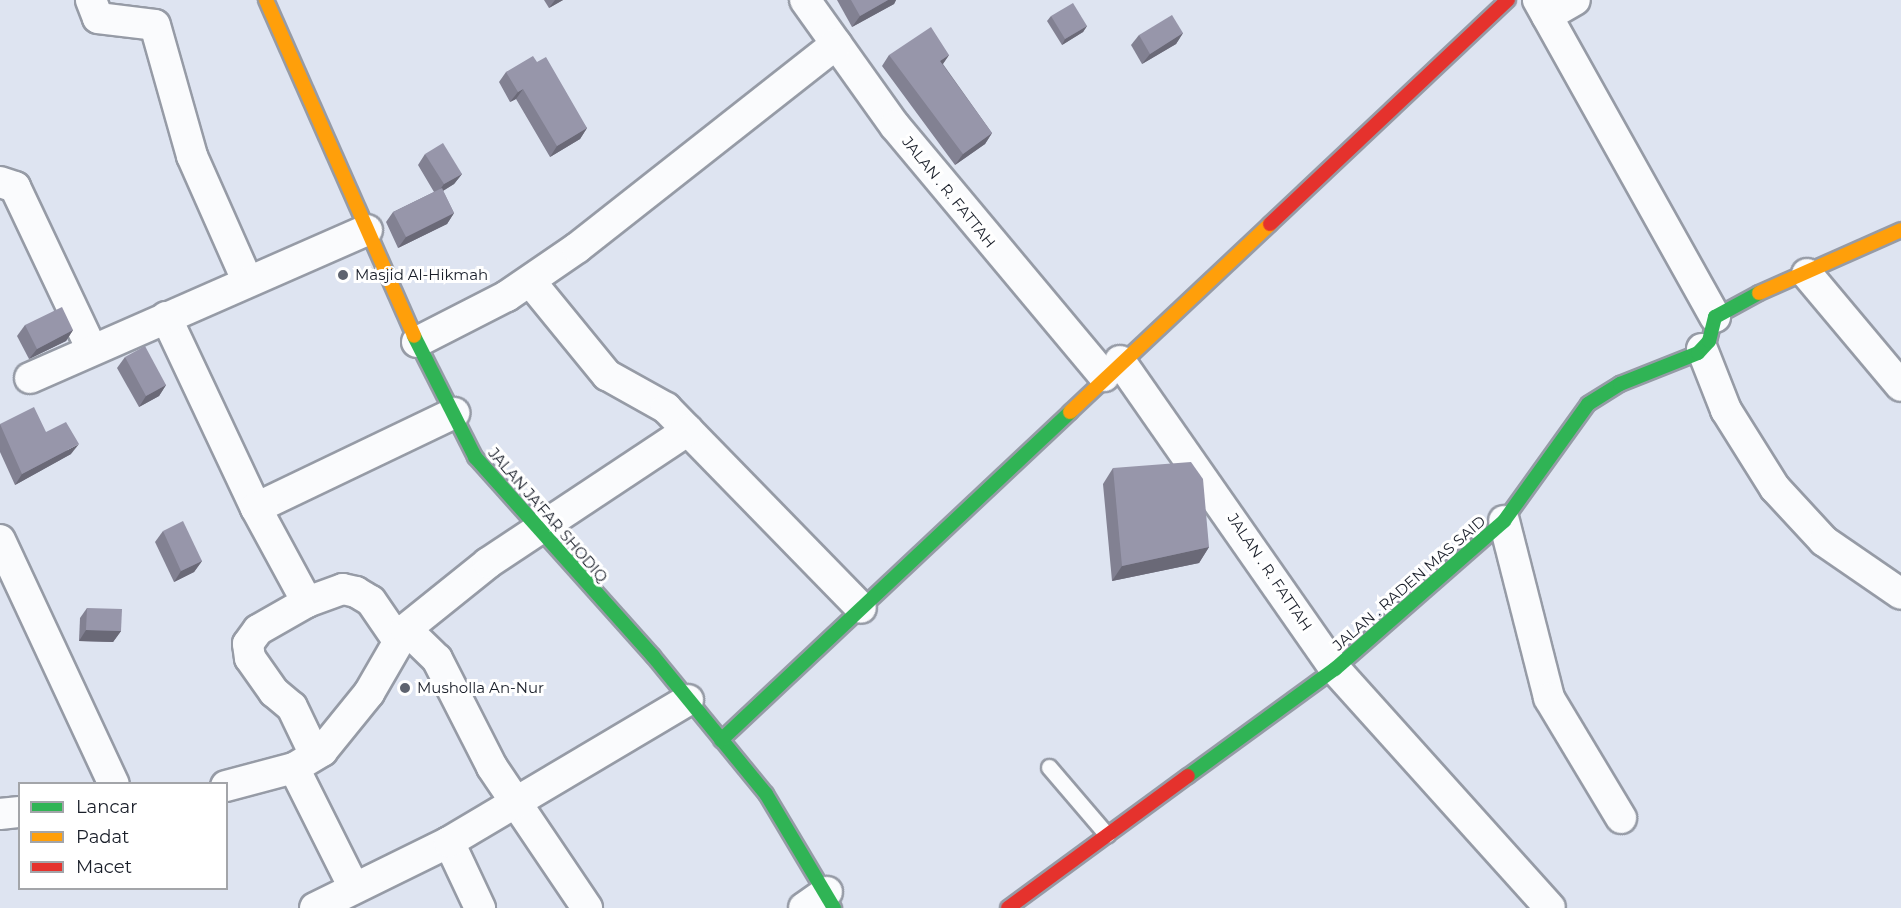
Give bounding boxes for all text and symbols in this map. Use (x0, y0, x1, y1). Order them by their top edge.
street label: JALAN . R. FATTAH (899, 133, 999, 251)
place label: Masjid Al-Hikmah (355, 266, 488, 284)
marker: Masjid Al-Hikmah (336, 268, 350, 282)
street label: JALAN JA'FAR SHODIQ (485, 444, 611, 586)
street label: JALAN . R. FATTAH (1224, 510, 1316, 634)
street label: JALAN . RADEN MAS SAID (1329, 512, 1489, 654)
place label: Musholla An-Nur (417, 679, 544, 697)
marker: Musholla An-Nur (398, 681, 412, 695)
legend (18, 782, 228, 890)
text: Lancar (76, 796, 137, 818)
text: Padat (76, 826, 129, 848)
text: Macet (76, 856, 132, 878)

